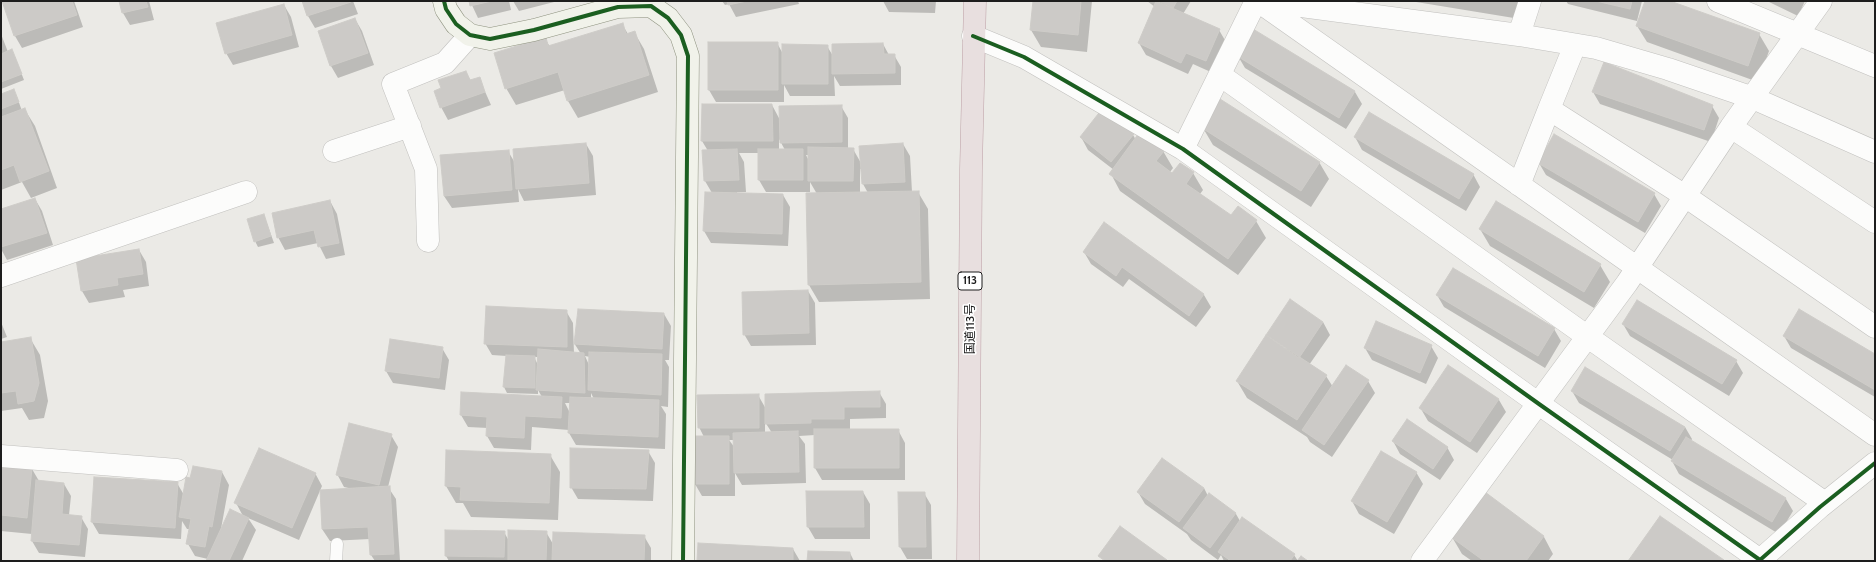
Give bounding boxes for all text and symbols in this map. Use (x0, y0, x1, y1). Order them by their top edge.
road number: 113 (958, 272, 982, 290)
street label: 国道113号 (963, 304, 977, 354)

